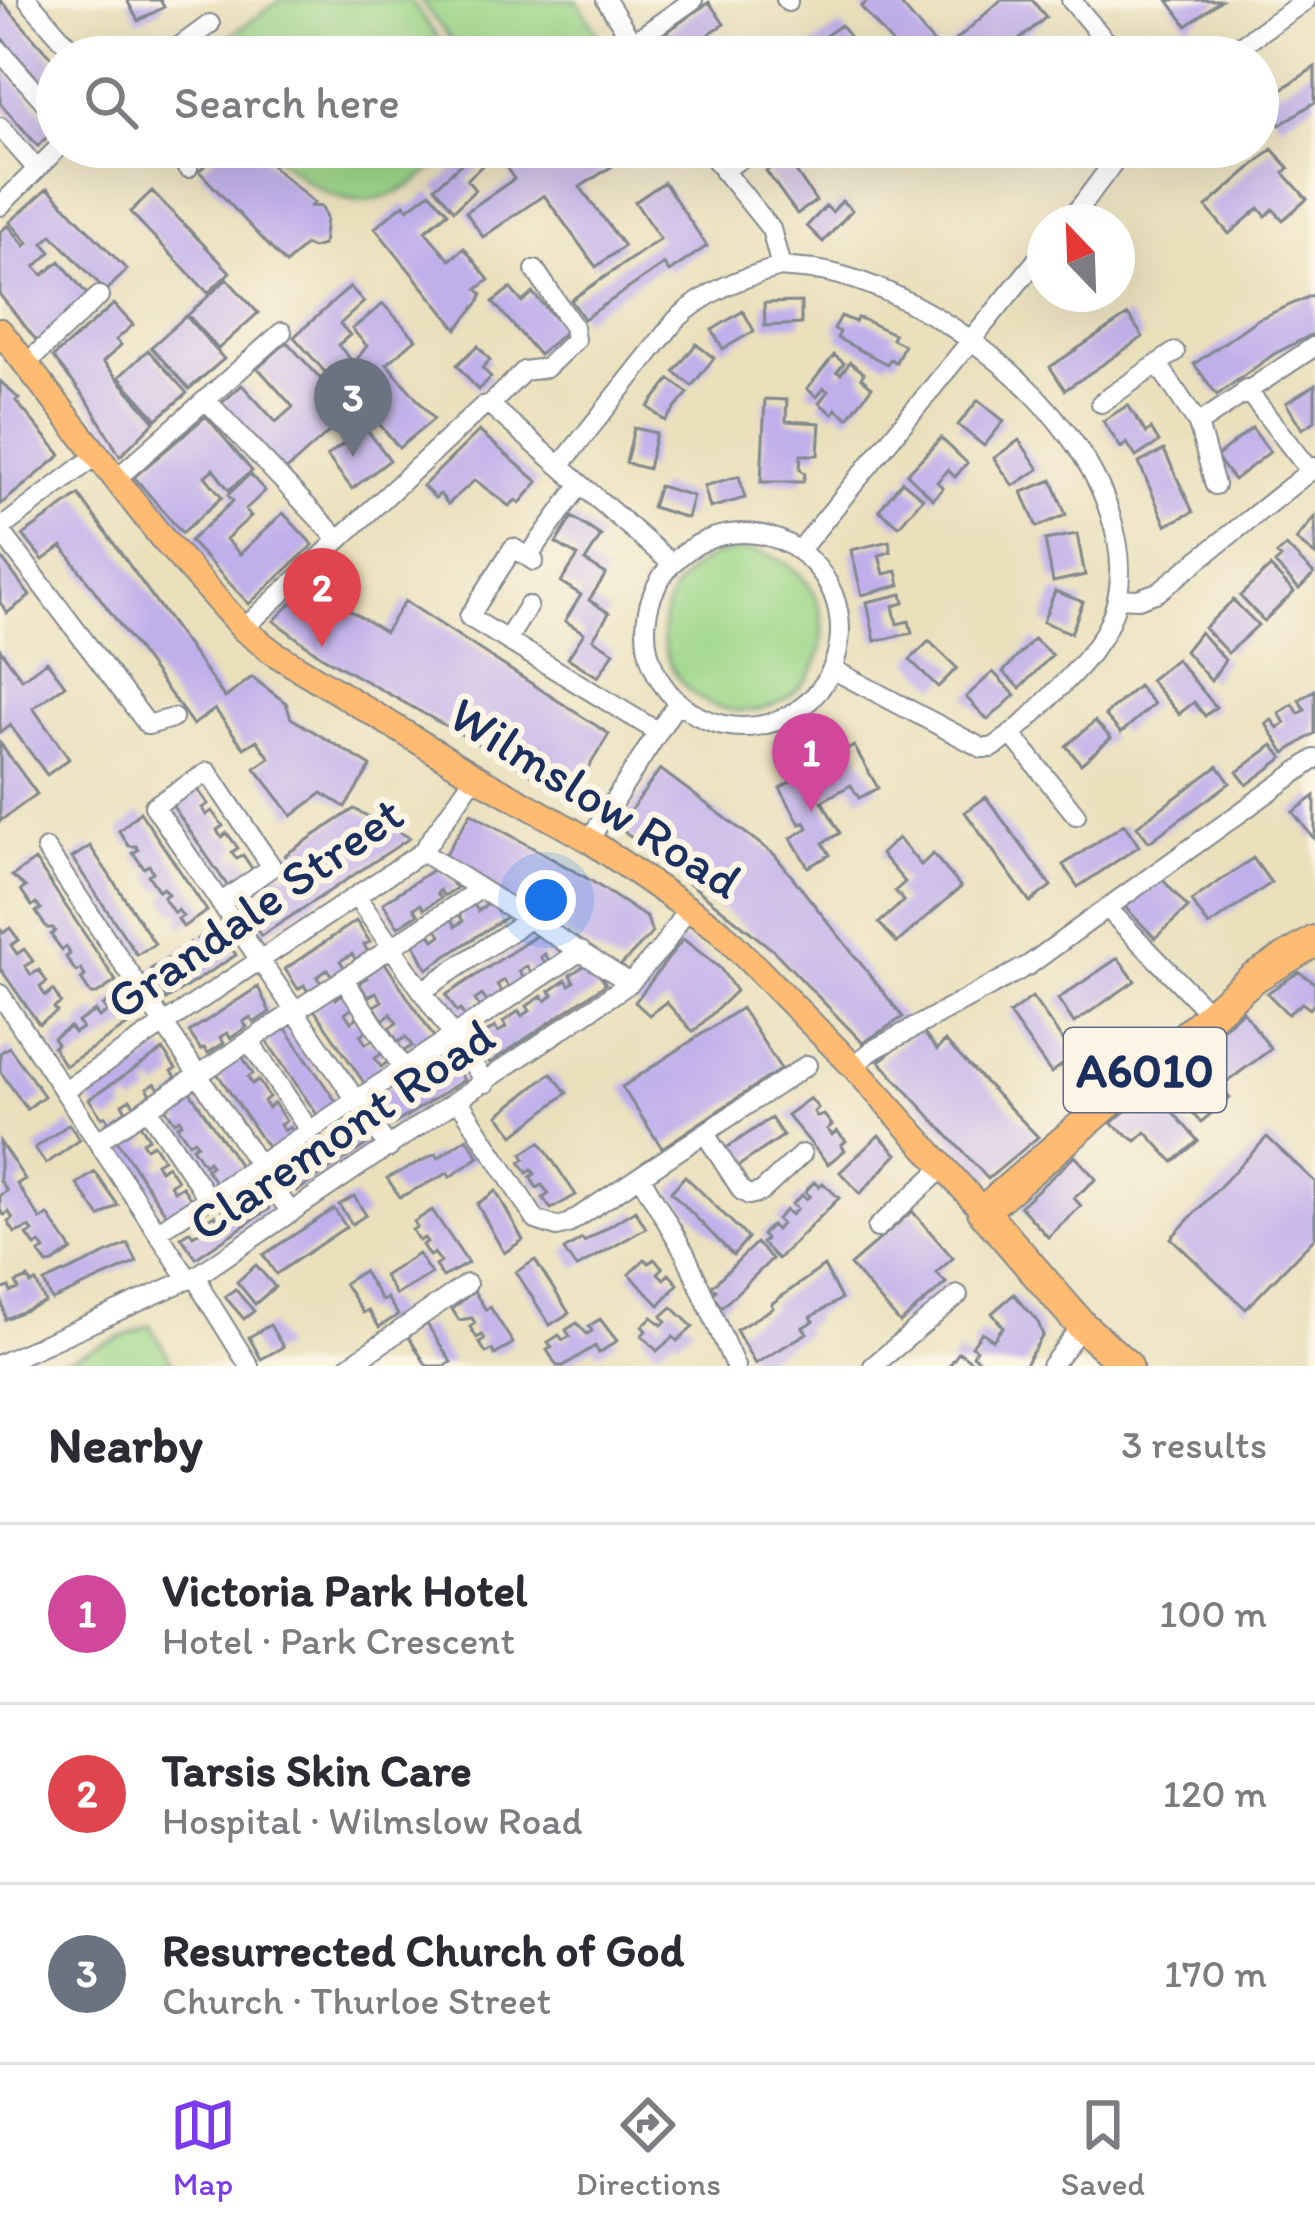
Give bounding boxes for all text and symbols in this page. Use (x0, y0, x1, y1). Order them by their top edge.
search box (36, 36, 1279, 168)
icon: search (78, 69, 144, 135)
text: Search here (174, 75, 400, 129)
north arrow (1027, 204, 1135, 312)
pin: 3 (314, 358, 392, 457)
pin: 2 (283, 548, 361, 647)
street label: Wilmslow Road (439, 683, 753, 912)
pin: 1 (772, 713, 850, 812)
street label: Grandale Street (94, 783, 414, 1032)
your location (516, 870, 576, 930)
street label: Claremont Road (177, 1005, 506, 1254)
road number: A6010 (1064, 1028, 1226, 1112)
text: Nearby (48, 1414, 203, 1475)
text: 3 results (1121, 1421, 1267, 1468)
text: Victoria Park Hotel (162, 1563, 528, 1617)
text: 1 (78, 1590, 96, 1637)
text: 100 m (1159, 1590, 1267, 1637)
text: Hotel · Park Crescent (162, 1617, 515, 1664)
text: Tarsis Skin Care (162, 1743, 472, 1797)
text: 2 (77, 1770, 97, 1817)
text: 120 m (1163, 1770, 1267, 1817)
text: Hospital · Wilmslow Road (162, 1797, 583, 1844)
text: Resurrected Church of God (162, 1923, 684, 1977)
text: 3 (76, 1950, 98, 1997)
text: 170 m (1164, 1950, 1267, 1997)
text: Church · Thurloe Street (162, 1977, 551, 2024)
tab: Map (170, 2092, 236, 2203)
tab: Directions (576, 2092, 721, 2203)
tab: Saved (1061, 2092, 1145, 2203)

